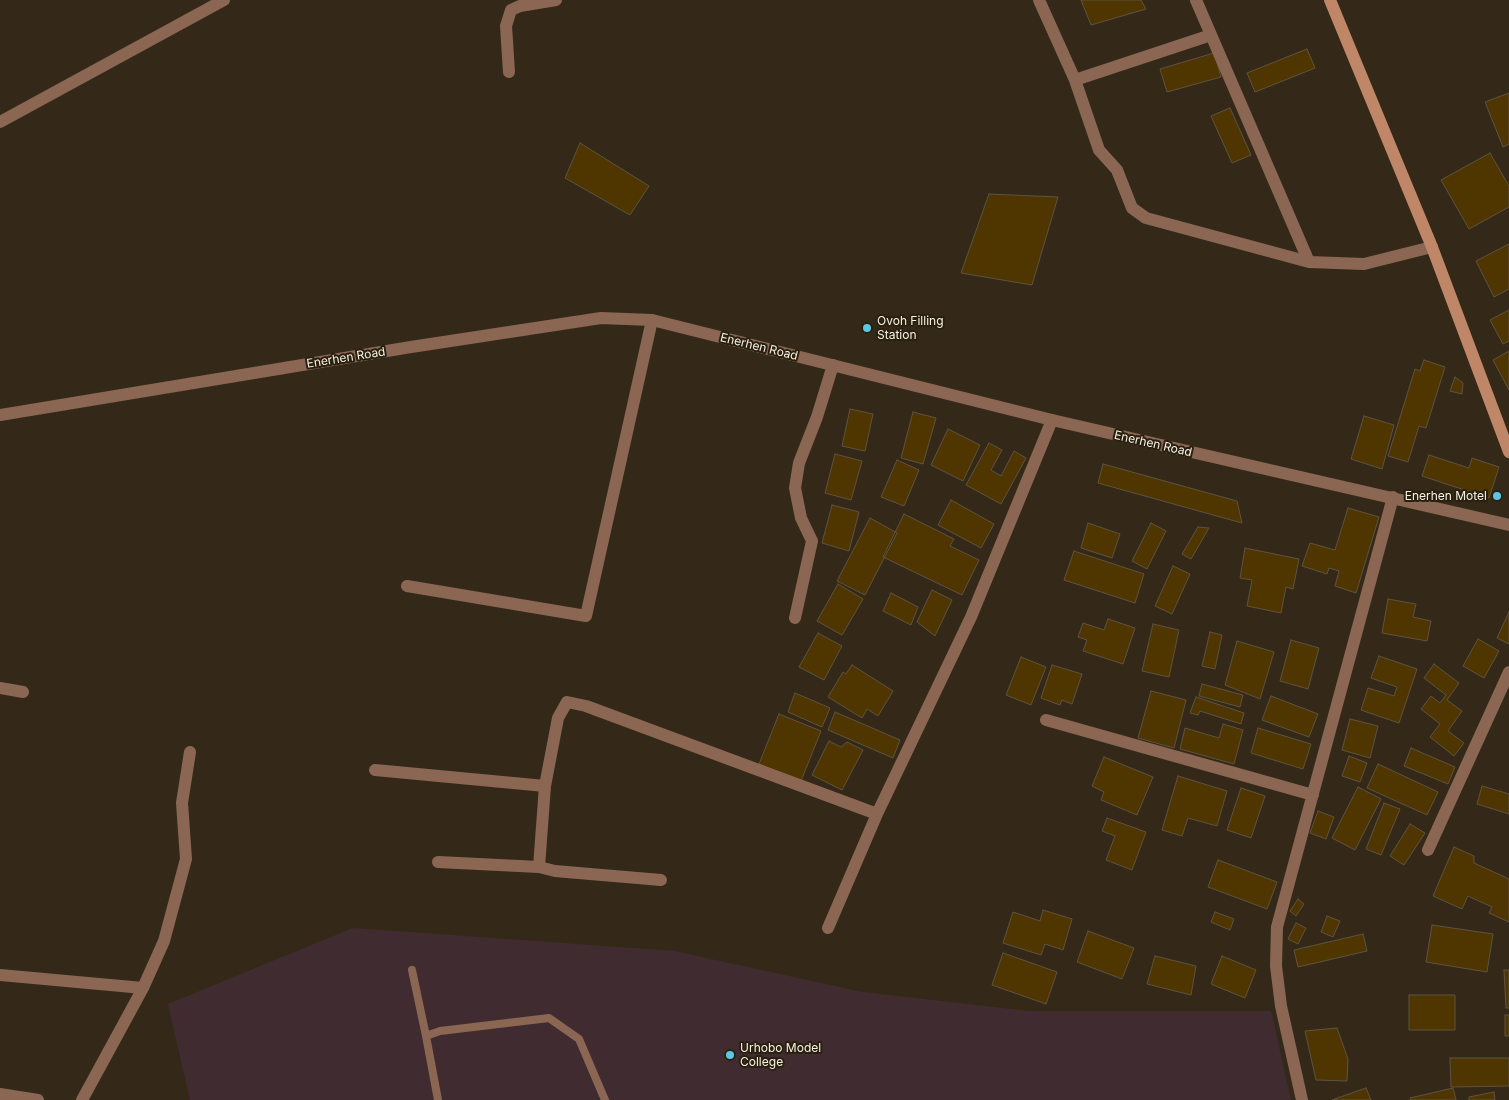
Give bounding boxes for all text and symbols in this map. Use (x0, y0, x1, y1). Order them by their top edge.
place label: Ovoh Filling Station (877, 314, 944, 342)
marker: Ovoh Filling Station (861, 322, 873, 334)
street label: Enerhen Road (719, 330, 799, 364)
street label: Enerhen Road (306, 345, 386, 371)
street label: Enerhen Road (1113, 428, 1193, 460)
place label: Enerhen Motel (1405, 489, 1487, 503)
marker: Enerhen Motel (1491, 490, 1503, 502)
place label: Urhobo Model College (740, 1041, 821, 1069)
marker: Urhobo Model College (724, 1049, 736, 1061)

